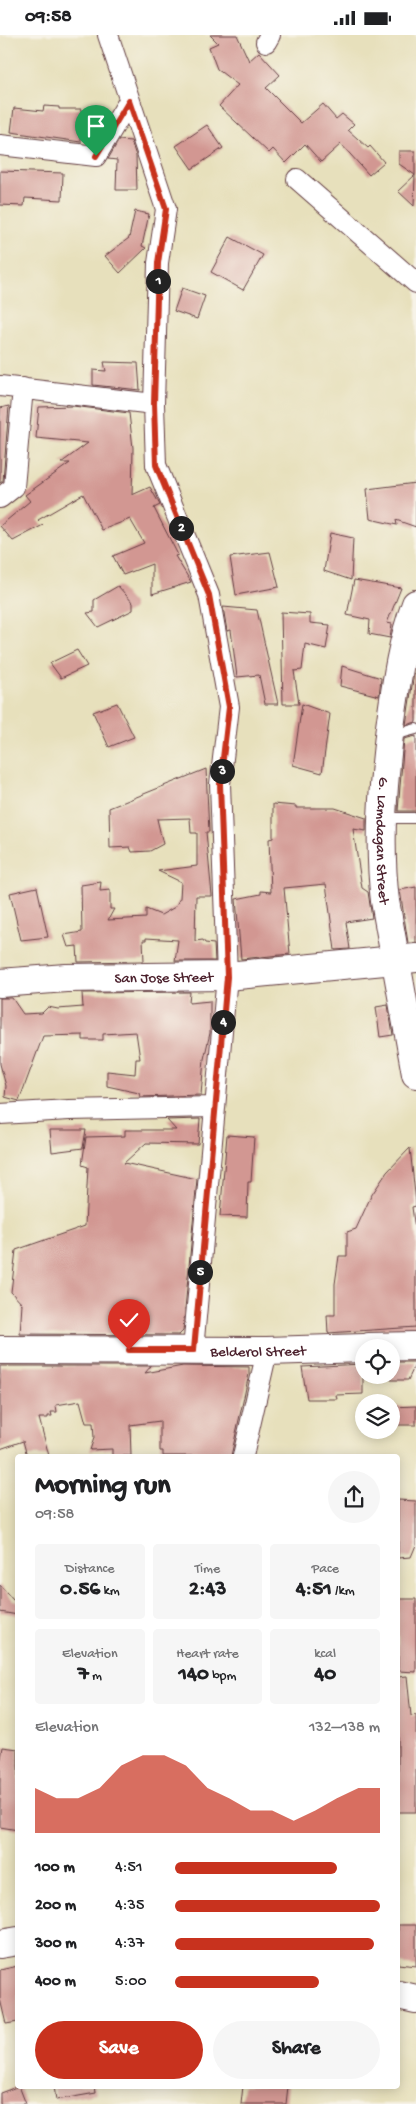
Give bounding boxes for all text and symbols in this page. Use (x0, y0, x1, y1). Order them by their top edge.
text: 09:58 (25, 6, 72, 29)
pin (75, 105, 117, 156)
icon: arrive (82, 112, 110, 140)
pin: 1 (146, 269, 170, 293)
text: 1 (156, 273, 161, 290)
pin: 2 (168, 515, 194, 541)
text: 2 (178, 520, 185, 537)
pin: 3 (210, 759, 234, 783)
text: 3 (219, 763, 226, 780)
street label: G. Lamdagan Street (371, 776, 393, 907)
street label: San Jose Street (114, 969, 215, 988)
pin: 4 (210, 1009, 236, 1035)
text: 4 (220, 1014, 227, 1031)
pin: 5 (188, 1259, 212, 1285)
text: 5 (197, 1264, 204, 1281)
pin (108, 1299, 150, 1350)
icon: check (115, 1306, 143, 1334)
map controls (355, 1339, 400, 1439)
button: locate (355, 1339, 400, 1384)
street label: Belderol Street (209, 1343, 308, 1362)
button: layers (355, 1394, 400, 1439)
text: Morning run (35, 1470, 170, 1503)
button: share (328, 1471, 380, 1523)
text: 09:58 (35, 1506, 74, 1525)
text: Distance (65, 1561, 115, 1578)
text: Time (195, 1561, 220, 1578)
text: Pace (311, 1561, 339, 1578)
text: 0.56 (60, 1578, 100, 1603)
text: 2:43 (189, 1578, 226, 1603)
text: 4:51 (296, 1578, 332, 1603)
text: km (100, 1583, 120, 1600)
text: /km (332, 1583, 355, 1600)
text: Elevation (62, 1646, 118, 1663)
text: Heart rate (176, 1646, 239, 1663)
text: kcal (314, 1646, 336, 1663)
text: 7 (78, 1663, 89, 1688)
text: 140 (179, 1663, 209, 1688)
text: 40 (314, 1663, 336, 1688)
text: m (89, 1668, 102, 1685)
text: bpm (209, 1668, 236, 1685)
text: Elevation (35, 1719, 99, 1738)
text: 132–138 m (309, 1719, 380, 1738)
text: 100 m (35, 1859, 75, 1878)
text: 4:51 (115, 1859, 142, 1878)
text: 200 m (35, 1897, 76, 1916)
text: 4:35 (115, 1897, 144, 1916)
text: 300 m (35, 1935, 77, 1954)
text: 4:37 (115, 1935, 144, 1954)
text: 400 m (35, 1973, 76, 1992)
text: 5:00 (115, 1973, 147, 1992)
button: Save (35, 2021, 203, 2079)
button: Share (213, 2021, 380, 2079)

